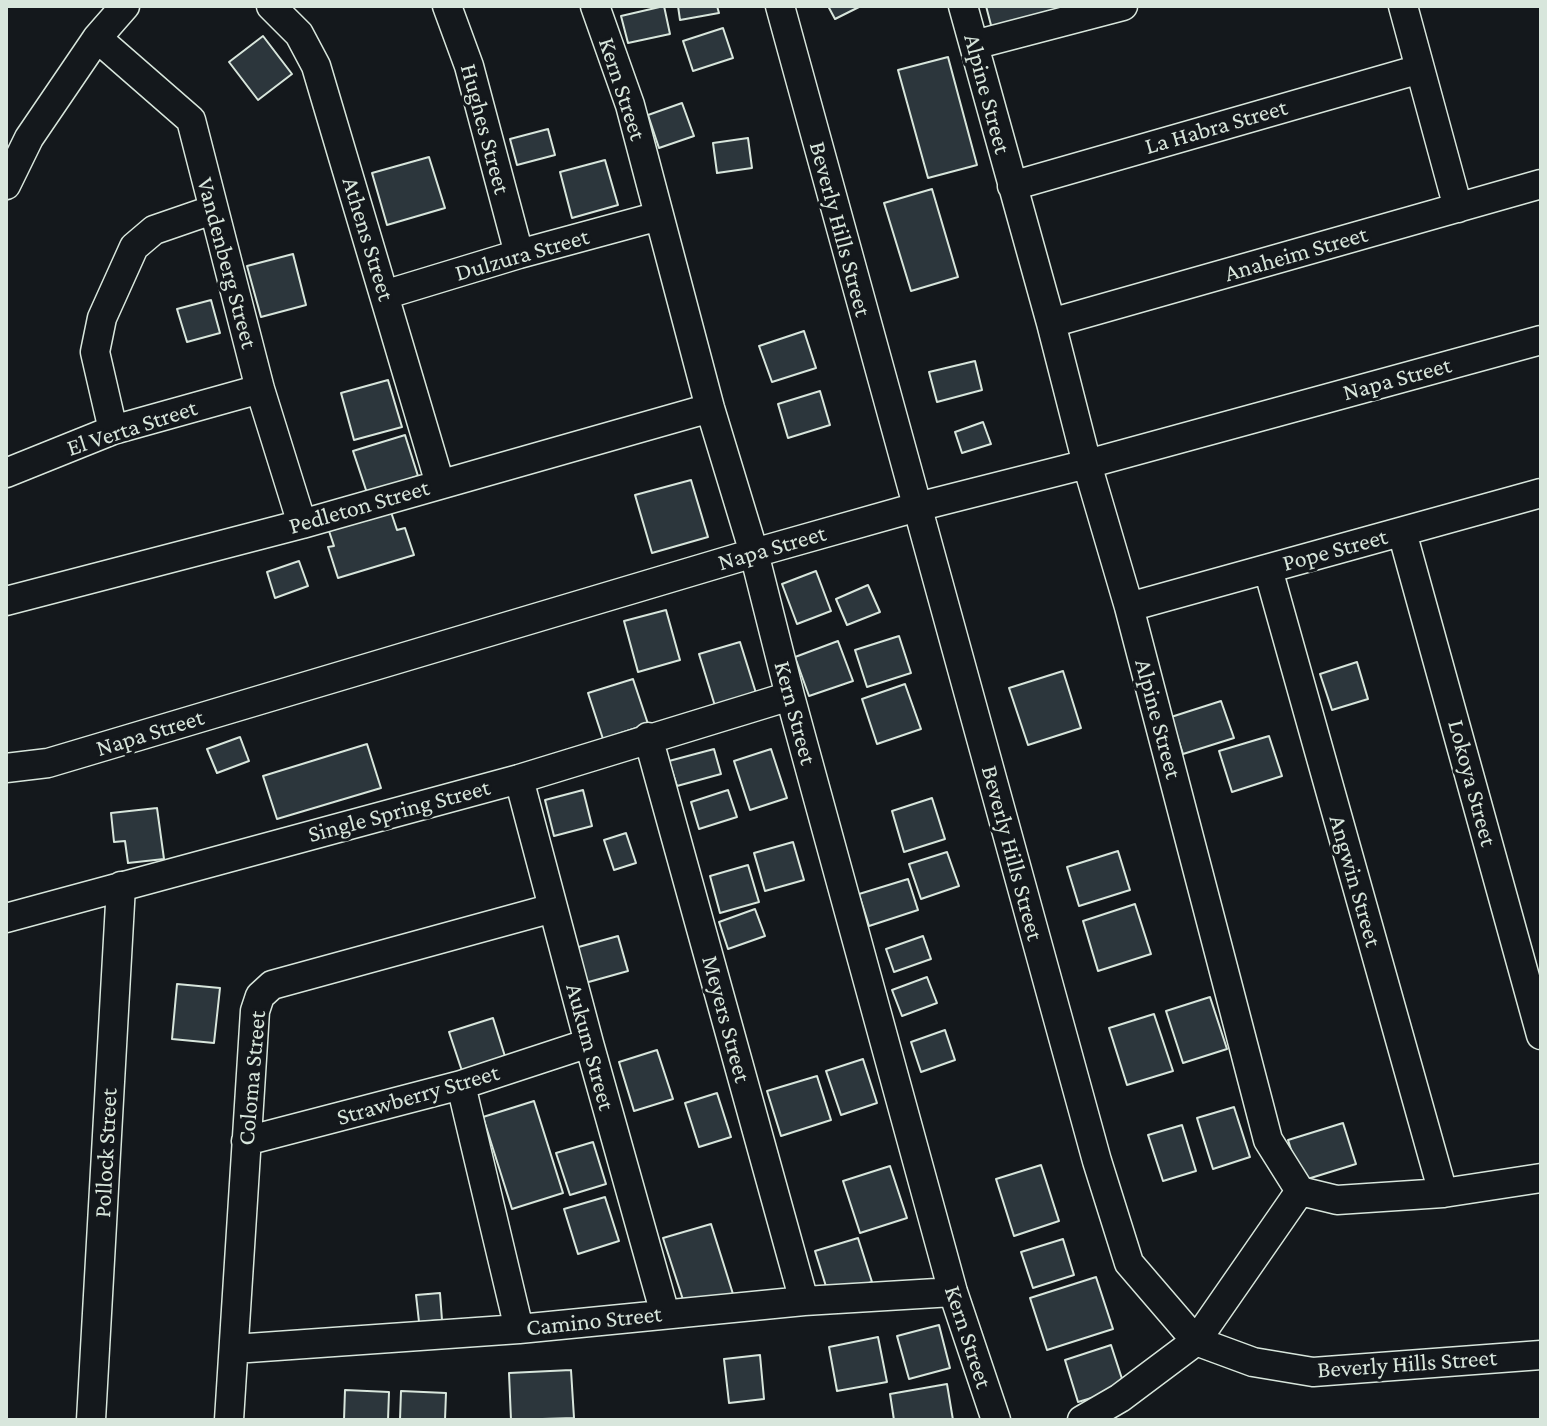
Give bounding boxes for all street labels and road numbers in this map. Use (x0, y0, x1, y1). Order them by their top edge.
street label: Alpine Street (957, 31, 1017, 157)
street label: Kern Street (592, 34, 652, 144)
street label: Hughes Street (454, 61, 516, 197)
street label: La Habra Street (1142, 93, 1290, 161)
street label: Beverly Hills Street (803, 138, 877, 320)
street label: Vandenberg Street (190, 174, 264, 352)
street label: Athens Street (336, 174, 400, 304)
street label: Anaheim Street (1221, 220, 1371, 288)
street label: Dulzura Street (452, 222, 592, 288)
street label: Napa Street (1340, 351, 1454, 407)
street label: El Verta Street (63, 393, 201, 463)
street label: Pedleton Street (285, 473, 433, 541)
street label: Napa Street (715, 519, 829, 577)
street label: Pope Street (1279, 522, 1391, 578)
street label: Alpine Street (1128, 656, 1188, 782)
street label: Kern Street (767, 658, 823, 768)
street label: Napa Street (93, 703, 207, 763)
street label: Lokoya Street (1441, 717, 1503, 849)
street label: Beverly Hills Street (975, 762, 1049, 944)
street label: Single Spring Street (305, 773, 493, 849)
street label: Angwin Street (1322, 812, 1388, 950)
street label: Meyers Street (695, 952, 757, 1086)
street label: Aukum Street (559, 980, 621, 1114)
street label: Coloma Street (232, 1009, 272, 1147)
street label: Strawberry Street (334, 1058, 502, 1132)
street label: Pollock Street (88, 1087, 124, 1219)
street label: Kern Street (938, 1282, 998, 1392)
street label: Camino Street (525, 1300, 663, 1342)
street label: Beverly Hills Street (1316, 1343, 1498, 1385)

